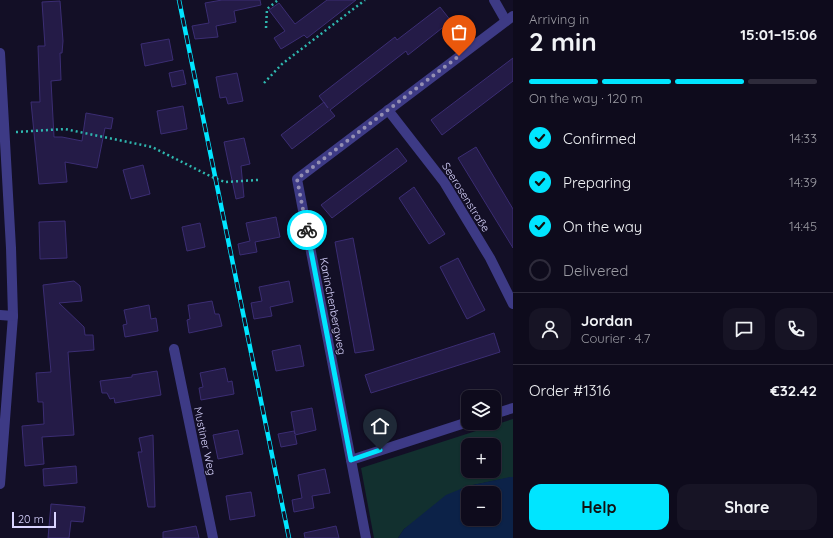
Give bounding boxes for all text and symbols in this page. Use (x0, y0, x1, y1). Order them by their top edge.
text: Arriving in (529, 11, 589, 27)
pin (442, 15, 476, 56)
icon: bag (448, 21, 470, 43)
text: 2 min (529, 25, 597, 58)
text: 15:01–15:06 (740, 25, 817, 44)
text: On the way · 120 m (529, 90, 643, 106)
icon: check (529, 127, 551, 149)
text: Confirmed (563, 129, 636, 148)
text: 14:33 (789, 130, 817, 146)
street label: Seerosenstraße (439, 160, 493, 234)
icon: check (529, 171, 551, 193)
text: Preparing (563, 173, 631, 192)
text: 14:39 (789, 174, 817, 190)
courier (287, 210, 327, 250)
icon: check (529, 215, 551, 237)
text: On the way (563, 217, 642, 236)
text: 14:45 (789, 218, 817, 234)
icon: bike (296, 219, 318, 241)
street label: Kaninchenbergweg (317, 256, 349, 356)
text: Delivered (563, 261, 628, 280)
button: person (529, 308, 571, 350)
button: chat (723, 308, 765, 350)
button: phone (775, 308, 817, 350)
text: Jordan (581, 311, 633, 330)
text: Courier · 4.7 (581, 330, 650, 346)
text: Order #1316 (529, 381, 610, 400)
text: €32.42 (770, 381, 817, 400)
map controls (461, 390, 501, 526)
button: layers (461, 390, 501, 430)
street label: Mustiner Weg (191, 405, 219, 477)
pin (363, 409, 397, 450)
icon: home (369, 415, 391, 437)
button: + (461, 438, 501, 478)
button: Help (529, 484, 669, 530)
button: Share (677, 484, 817, 530)
button: − (461, 486, 501, 526)
scale bar (12, 510, 56, 529)
text: 20 m (18, 512, 44, 526)

